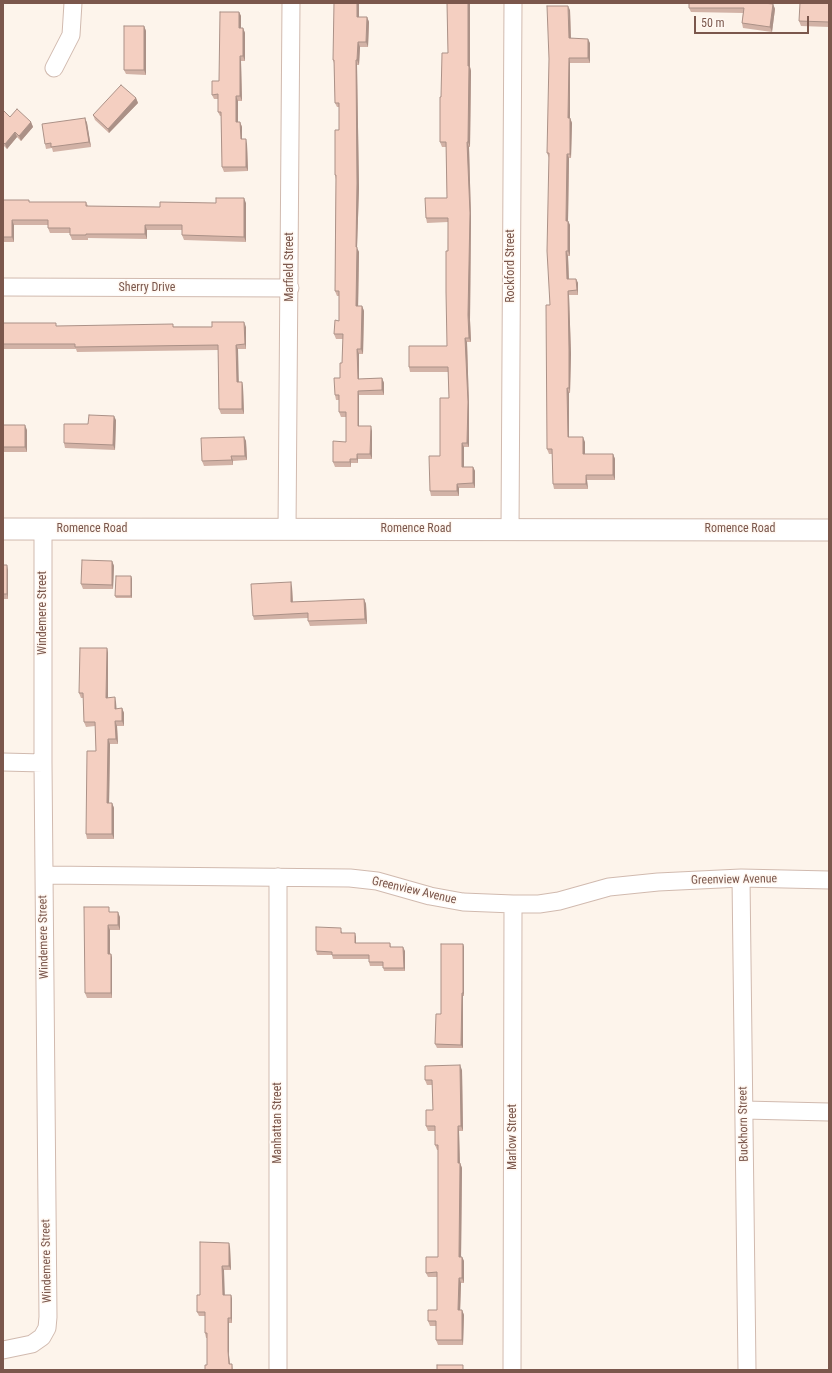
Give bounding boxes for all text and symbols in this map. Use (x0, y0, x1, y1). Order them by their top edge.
scale bar (696, 8, 811, 34)
text: 50 m (701, 16, 725, 30)
street label: Rockford Street (504, 229, 518, 303)
street label: Marfield Street (283, 232, 297, 302)
street label: Sherry Drive (119, 281, 175, 295)
street label: Romence Road (57, 522, 127, 536)
street label: Romence Road (381, 522, 451, 536)
street label: Romence Road (705, 522, 775, 536)
street label: Windemere Street (36, 571, 50, 655)
street label: Greenview Avenue (691, 872, 777, 888)
street label: Greenview Avenue (370, 874, 458, 908)
street label: Windemere Street (36, 895, 52, 979)
street label: Manhattan Street (271, 1082, 285, 1164)
street label: Buckhorn Street (736, 1086, 752, 1162)
street label: Marlow Street (506, 1104, 520, 1170)
street label: Windemere Street (39, 1219, 55, 1303)

